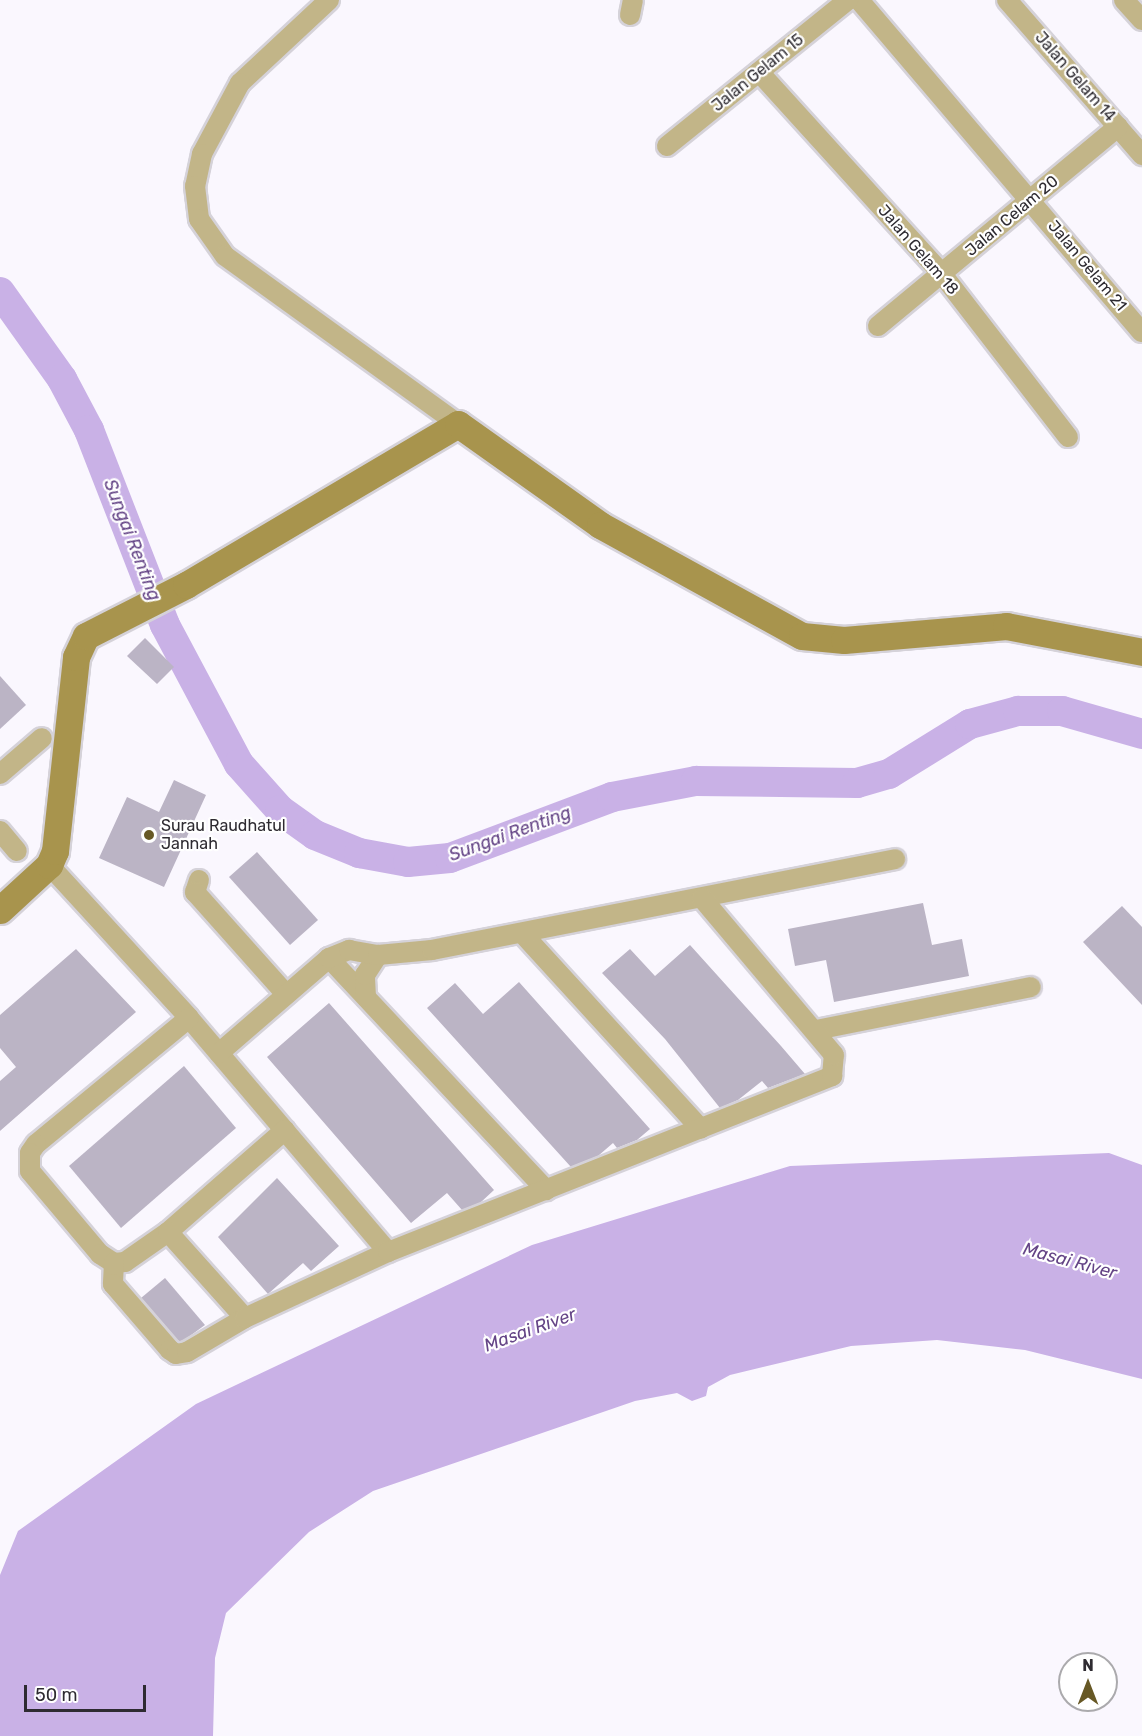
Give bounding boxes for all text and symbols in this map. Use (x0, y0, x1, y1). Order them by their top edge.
street label: Jalan Gelam 14 (1031, 28, 1119, 126)
street label: Jalan Gelam 15 (708, 30, 808, 116)
street label: Jalan Celam 20 (962, 172, 1062, 260)
street label: Jalan Gelam 18 (874, 201, 962, 299)
street label: Jalan Gelam 21 (1044, 217, 1130, 315)
water label: Sungai Renting (99, 476, 165, 604)
water label: Sungai Renting (446, 802, 574, 866)
place label: Surau Raudhatul Jannah (161, 816, 286, 854)
marker: Surau Raudhatul Jannah (142, 828, 156, 842)
water label: Masai River (1021, 1238, 1119, 1284)
water label: Masai River (481, 1303, 579, 1357)
north arrow (1058, 1652, 1118, 1712)
text: N (1082, 1656, 1094, 1675)
scale bar (27, 1673, 148, 1711)
text: 50 m (35, 1684, 78, 1706)

